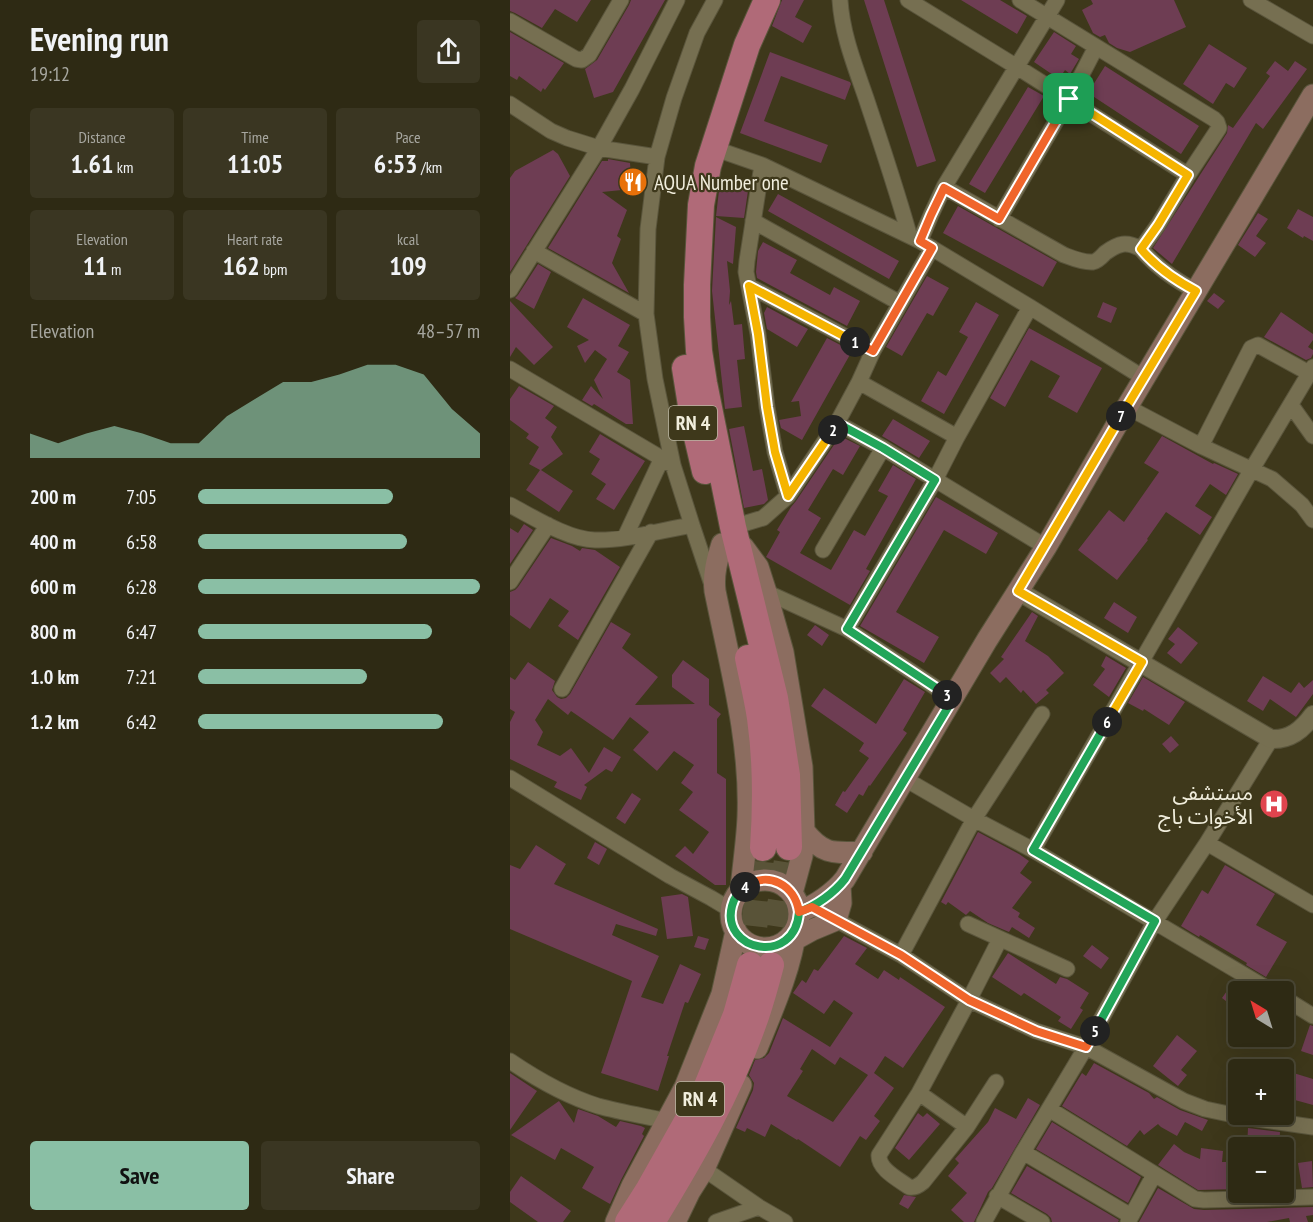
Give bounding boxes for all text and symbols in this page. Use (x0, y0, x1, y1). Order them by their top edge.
text: Evening run (30, 17, 169, 60)
button: share (417, 20, 480, 83)
text: 19:12 (30, 61, 70, 87)
pin (1043, 73, 1094, 124)
icon: arrive (1052, 82, 1085, 115)
text: Distance (78, 127, 126, 147)
text: Time (241, 127, 269, 147)
text: Pace (395, 127, 421, 147)
text: 1.61 (71, 147, 113, 180)
text: 11:05 (227, 147, 283, 180)
text: 6:53 (374, 147, 418, 180)
text: km (113, 157, 133, 177)
text: /km (418, 157, 442, 177)
restaurant icon: AQUA Number one (617, 166, 649, 198)
place label: AQUA Number one (654, 169, 789, 196)
text: Elevation (76, 229, 128, 249)
text: Heart rate (227, 229, 283, 249)
text: kcal (397, 229, 419, 249)
text: 11 (83, 249, 108, 282)
text: 162 (222, 249, 260, 282)
text: 109 (389, 249, 427, 282)
text: m (108, 259, 121, 279)
text: bpm (260, 259, 288, 279)
text: Elevation (30, 318, 94, 344)
text: 48–57 m (417, 318, 480, 344)
pin: 1 (840, 327, 870, 357)
text: 1 (851, 332, 859, 352)
pin: 7 (1106, 401, 1136, 431)
road number: RN 4 (669, 406, 717, 440)
text: 7 (1117, 406, 1125, 426)
pin: 2 (818, 415, 848, 445)
text: 2 (829, 420, 837, 440)
text: 200 m (30, 484, 76, 510)
text: 7:05 (126, 484, 157, 510)
text: 400 m (30, 529, 76, 555)
text: 6:58 (126, 529, 157, 555)
text: 600 m (30, 574, 76, 600)
text: 6:28 (126, 574, 157, 600)
text: 800 m (30, 619, 76, 645)
text: 6:47 (126, 619, 157, 645)
text: 1.0 km (30, 664, 79, 690)
text: 7:21 (126, 664, 157, 690)
pin: 3 (932, 680, 962, 710)
text: 3 (943, 685, 951, 705)
pin: 6 (1092, 707, 1122, 737)
text: 1.2 km (30, 709, 79, 735)
text: 6:42 (126, 709, 157, 735)
text: 6 (1103, 712, 1111, 732)
place label: مستشفى الأخوات باج (1158, 779, 1253, 832)
hospital icon: مستشفى الأخوات باج (1258, 788, 1290, 820)
pin: 4 (730, 872, 760, 902)
text: 4 (741, 877, 749, 897)
north arrow (1228, 981, 1294, 1047)
map controls (1228, 981, 1294, 1203)
pin: 5 (1080, 1016, 1110, 1046)
text: 5 (1091, 1021, 1099, 1041)
button: + (1228, 1059, 1294, 1125)
road number: RN 4 (676, 1082, 724, 1116)
button: − (1228, 1137, 1294, 1203)
button: Save (30, 1141, 249, 1210)
button: Share (261, 1141, 480, 1210)

